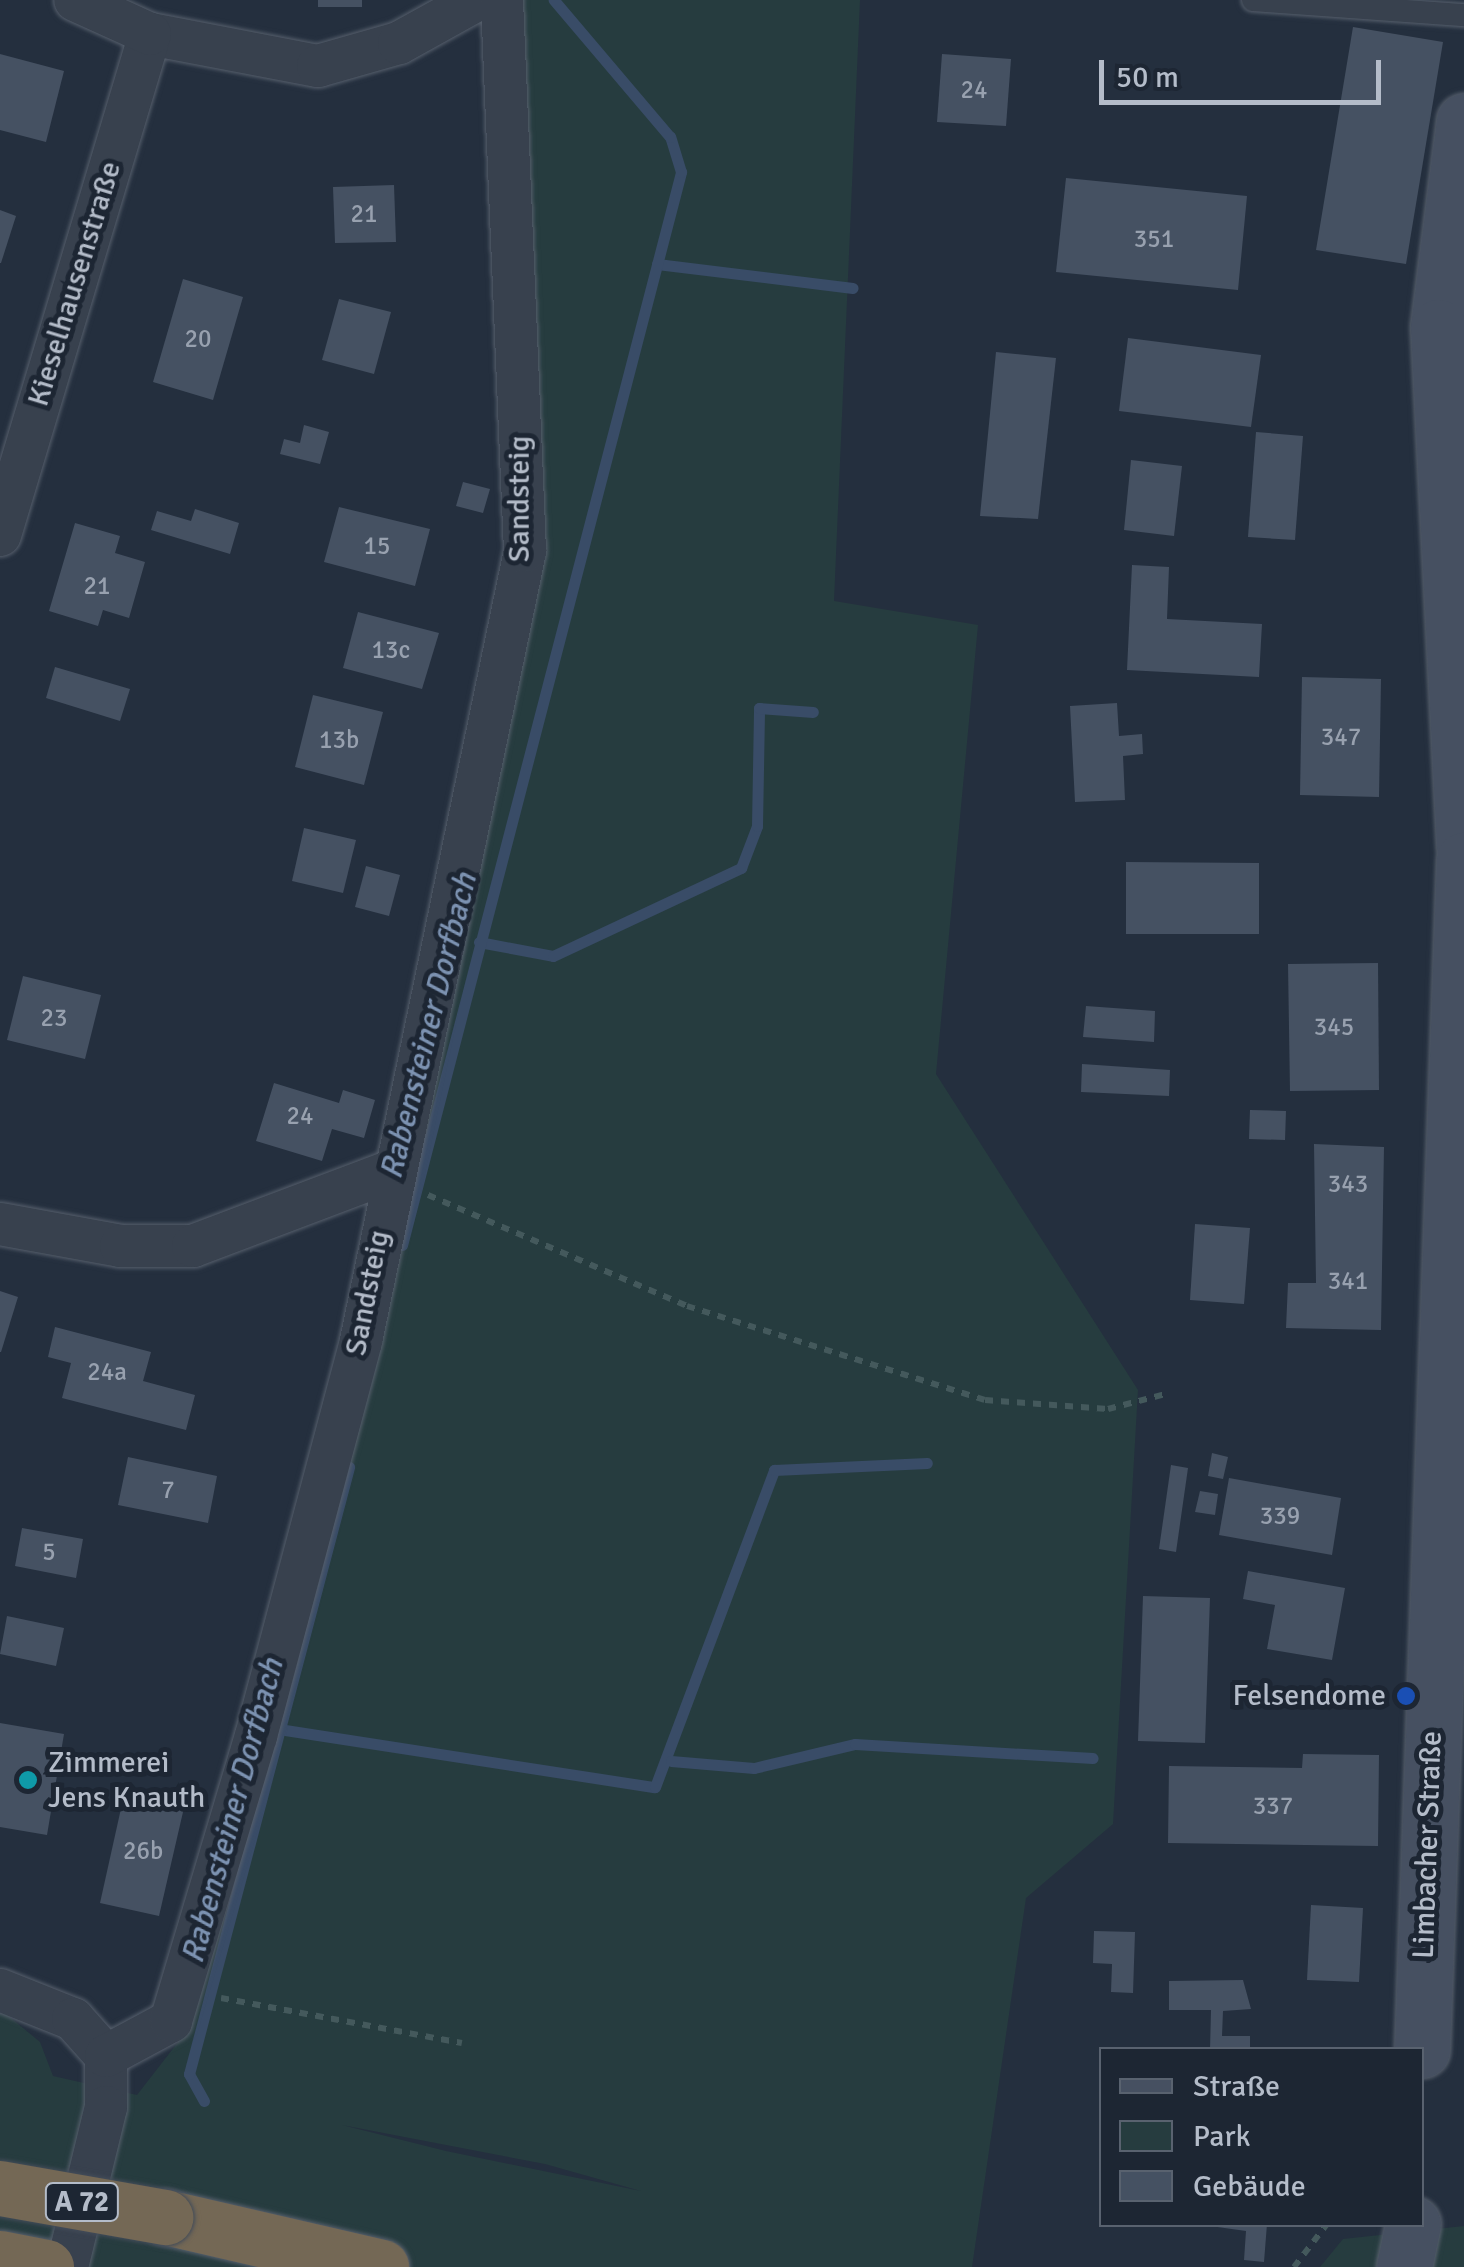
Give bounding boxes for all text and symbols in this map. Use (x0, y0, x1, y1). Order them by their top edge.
scale bar (1104, 40, 1386, 102)
text: 50 m (1116, 59, 1179, 96)
house number: 24 (961, 75, 987, 105)
street label: Kieselhausenstraße (21, 157, 129, 411)
house number: 21 (351, 199, 377, 229)
house number: 351 (1134, 224, 1174, 254)
house number: 20 (185, 324, 211, 354)
street label: Sandsteig (502, 436, 538, 562)
house number: 15 (364, 531, 390, 561)
house number: 21 (84, 571, 110, 601)
house number: 13c (372, 635, 410, 665)
house number: 347 (1321, 722, 1361, 752)
house number: 13b (319, 725, 359, 755)
water label: Rabensteiner Dorfbach (372, 869, 486, 1183)
house number: 23 (41, 1003, 67, 1033)
house number: 345 (1314, 1012, 1354, 1042)
house number: 24 (287, 1101, 313, 1131)
house number: 343 (1328, 1169, 1368, 1199)
street label: Sandsteig (338, 1227, 398, 1359)
house number: 341 (1328, 1266, 1368, 1296)
house number: 24a (87, 1357, 127, 1387)
house number: 7 (161, 1475, 175, 1505)
house number: 339 (1260, 1501, 1300, 1531)
house number: 5 (42, 1537, 56, 1567)
water label: Rabensteiner Dorfbach (174, 1654, 292, 1968)
place label: Felsendome (1232, 1678, 1386, 1714)
marker: Felsendome (1395, 1685, 1417, 1707)
street label: Limbacher Straße (1406, 1730, 1450, 1960)
place label: Zimmerei Jens Knauth (48, 1745, 205, 1816)
marker: Zimmerei Jens Knauth (17, 1769, 39, 1791)
house number: 337 (1253, 1791, 1293, 1821)
house number: 26b (123, 1836, 163, 1866)
legend (1099, 2047, 1424, 2227)
text: Straße (1193, 2068, 1280, 2105)
text: Park (1193, 2118, 1251, 2155)
text: Gebäude (1193, 2168, 1306, 2205)
road number: A 72 (44, 2179, 120, 2225)

